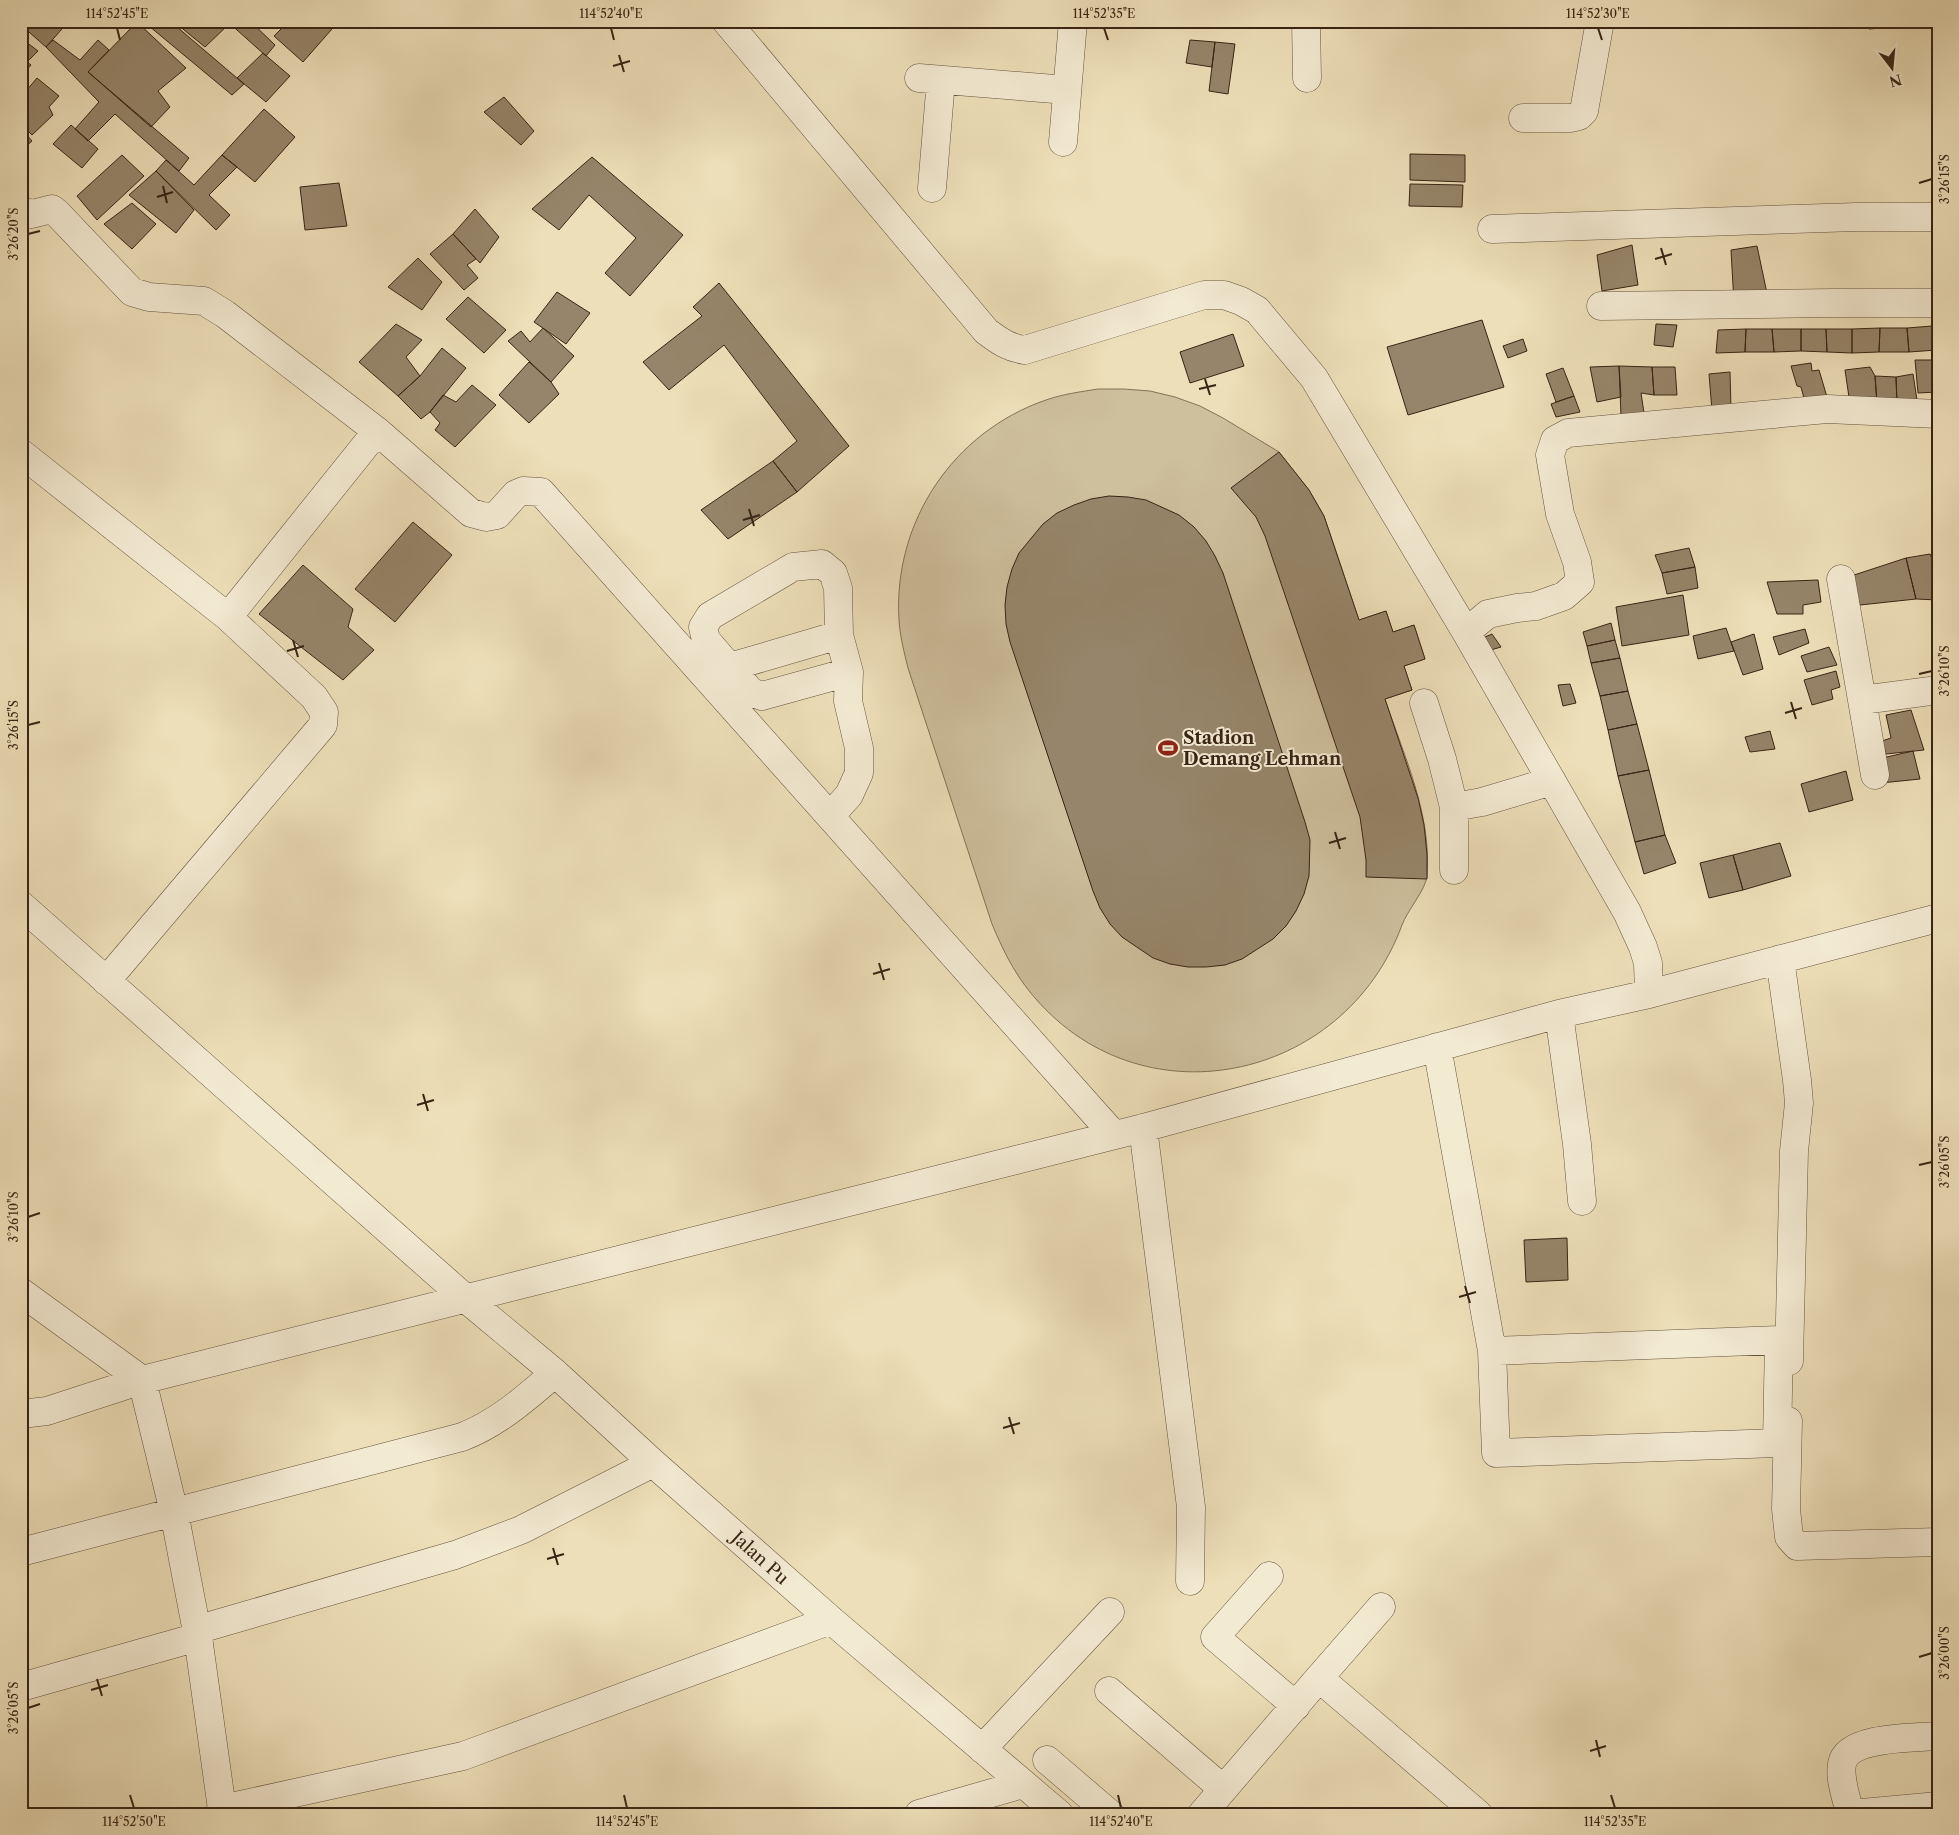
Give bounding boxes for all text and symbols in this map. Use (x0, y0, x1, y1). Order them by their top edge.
text: 114°52'45"E (86, 6, 148, 21)
text: 114°52'40"E (579, 6, 643, 21)
text: 114°52'35"E (1073, 6, 1135, 21)
text: 114°52'30"E (1566, 6, 1630, 21)
north arrow (1866, 42, 1916, 92)
text: N (1887, 70, 1904, 91)
text: 3°26'15"S (1937, 154, 1952, 204)
text: 3°26'20"S (6, 207, 21, 261)
text: 3°26'10"S (1937, 645, 1952, 697)
text: 3°26'15"S (6, 700, 21, 750)
place label: Stadion Demang Lehman (1183, 727, 1342, 770)
sports icon: Stadion Demang Lehman (1157, 737, 1179, 759)
text: 3°26'05"S (1937, 1136, 1952, 1188)
text: 3°26'10"S (6, 1191, 21, 1243)
street label: Jalan Pu (725, 1525, 793, 1589)
text: 3°26'00"S (1937, 1626, 1952, 1680)
text: 3°26'05"S (6, 1682, 21, 1734)
text: 114°52'50"E (102, 1814, 166, 1829)
text: 114°52'45"E (596, 1814, 658, 1829)
text: 114°52'40"E (1089, 1814, 1153, 1829)
text: 114°52'35"E (1584, 1814, 1646, 1829)

